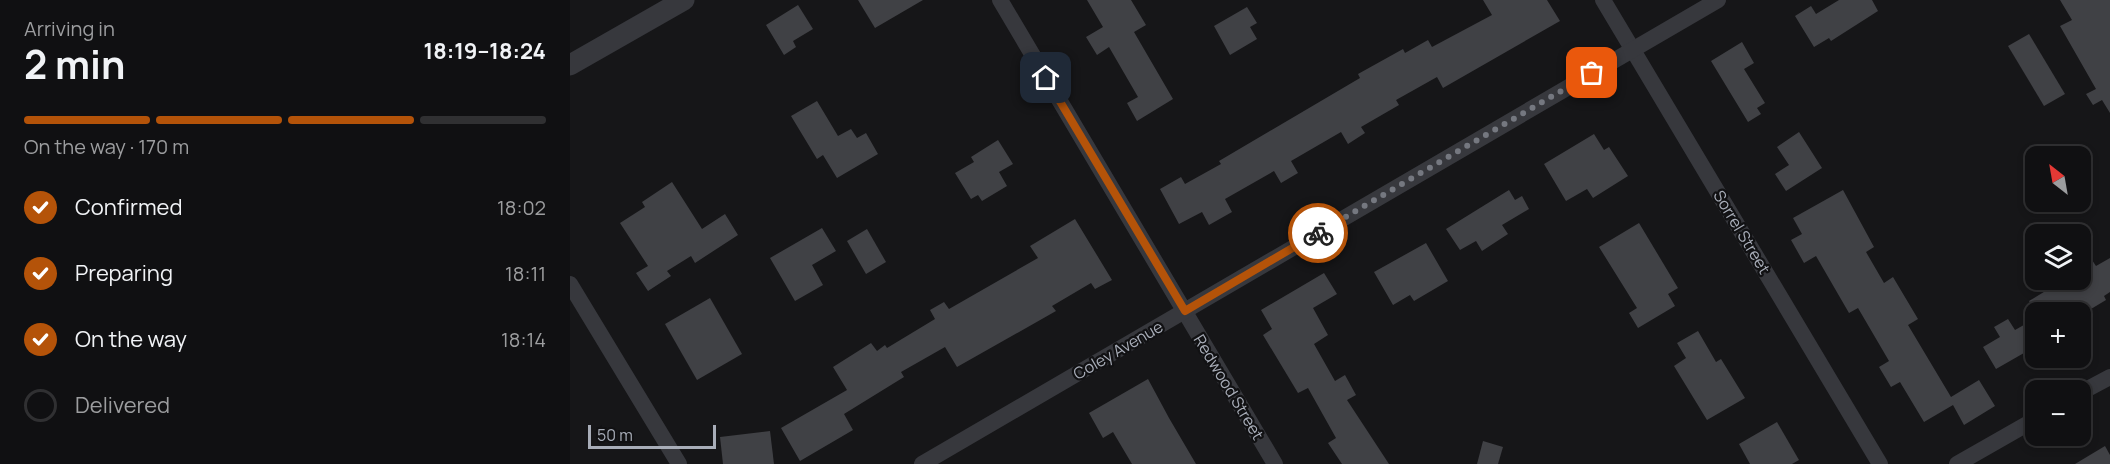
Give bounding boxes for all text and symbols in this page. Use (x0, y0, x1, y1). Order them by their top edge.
text: Arriving in (24, 15, 115, 42)
text: 18:19–18:24 (424, 36, 546, 66)
text: 2 min (24, 37, 125, 91)
pin (1566, 47, 1617, 98)
pin (1020, 52, 1071, 103)
icon: bag (1575, 56, 1608, 89)
icon: home (1029, 61, 1062, 94)
text: On the way · 170 m (24, 133, 189, 160)
north arrow (2025, 146, 2091, 212)
map controls (2025, 146, 2091, 446)
street label: Sorrel Street (1708, 186, 1776, 278)
icon: check (24, 191, 57, 224)
text: Confirmed (75, 192, 183, 222)
text: 18:02 (497, 194, 546, 221)
courier (1288, 203, 1348, 263)
icon: bike (1302, 217, 1335, 250)
button: layers (2025, 224, 2091, 290)
icon: check (24, 257, 57, 290)
text: Preparing (75, 258, 173, 288)
text: 18:11 (505, 260, 546, 287)
button: + (2025, 302, 2091, 368)
street label: Coley Avenue (1069, 315, 1167, 385)
icon: check (24, 323, 57, 356)
text: On the way (75, 324, 187, 354)
text: 18:14 (501, 326, 546, 353)
street label: Redwood Street (1189, 330, 1269, 444)
button: − (2025, 380, 2091, 446)
text: Delivered (75, 390, 170, 420)
scale bar (588, 422, 716, 450)
text: 50 m (597, 424, 633, 446)

